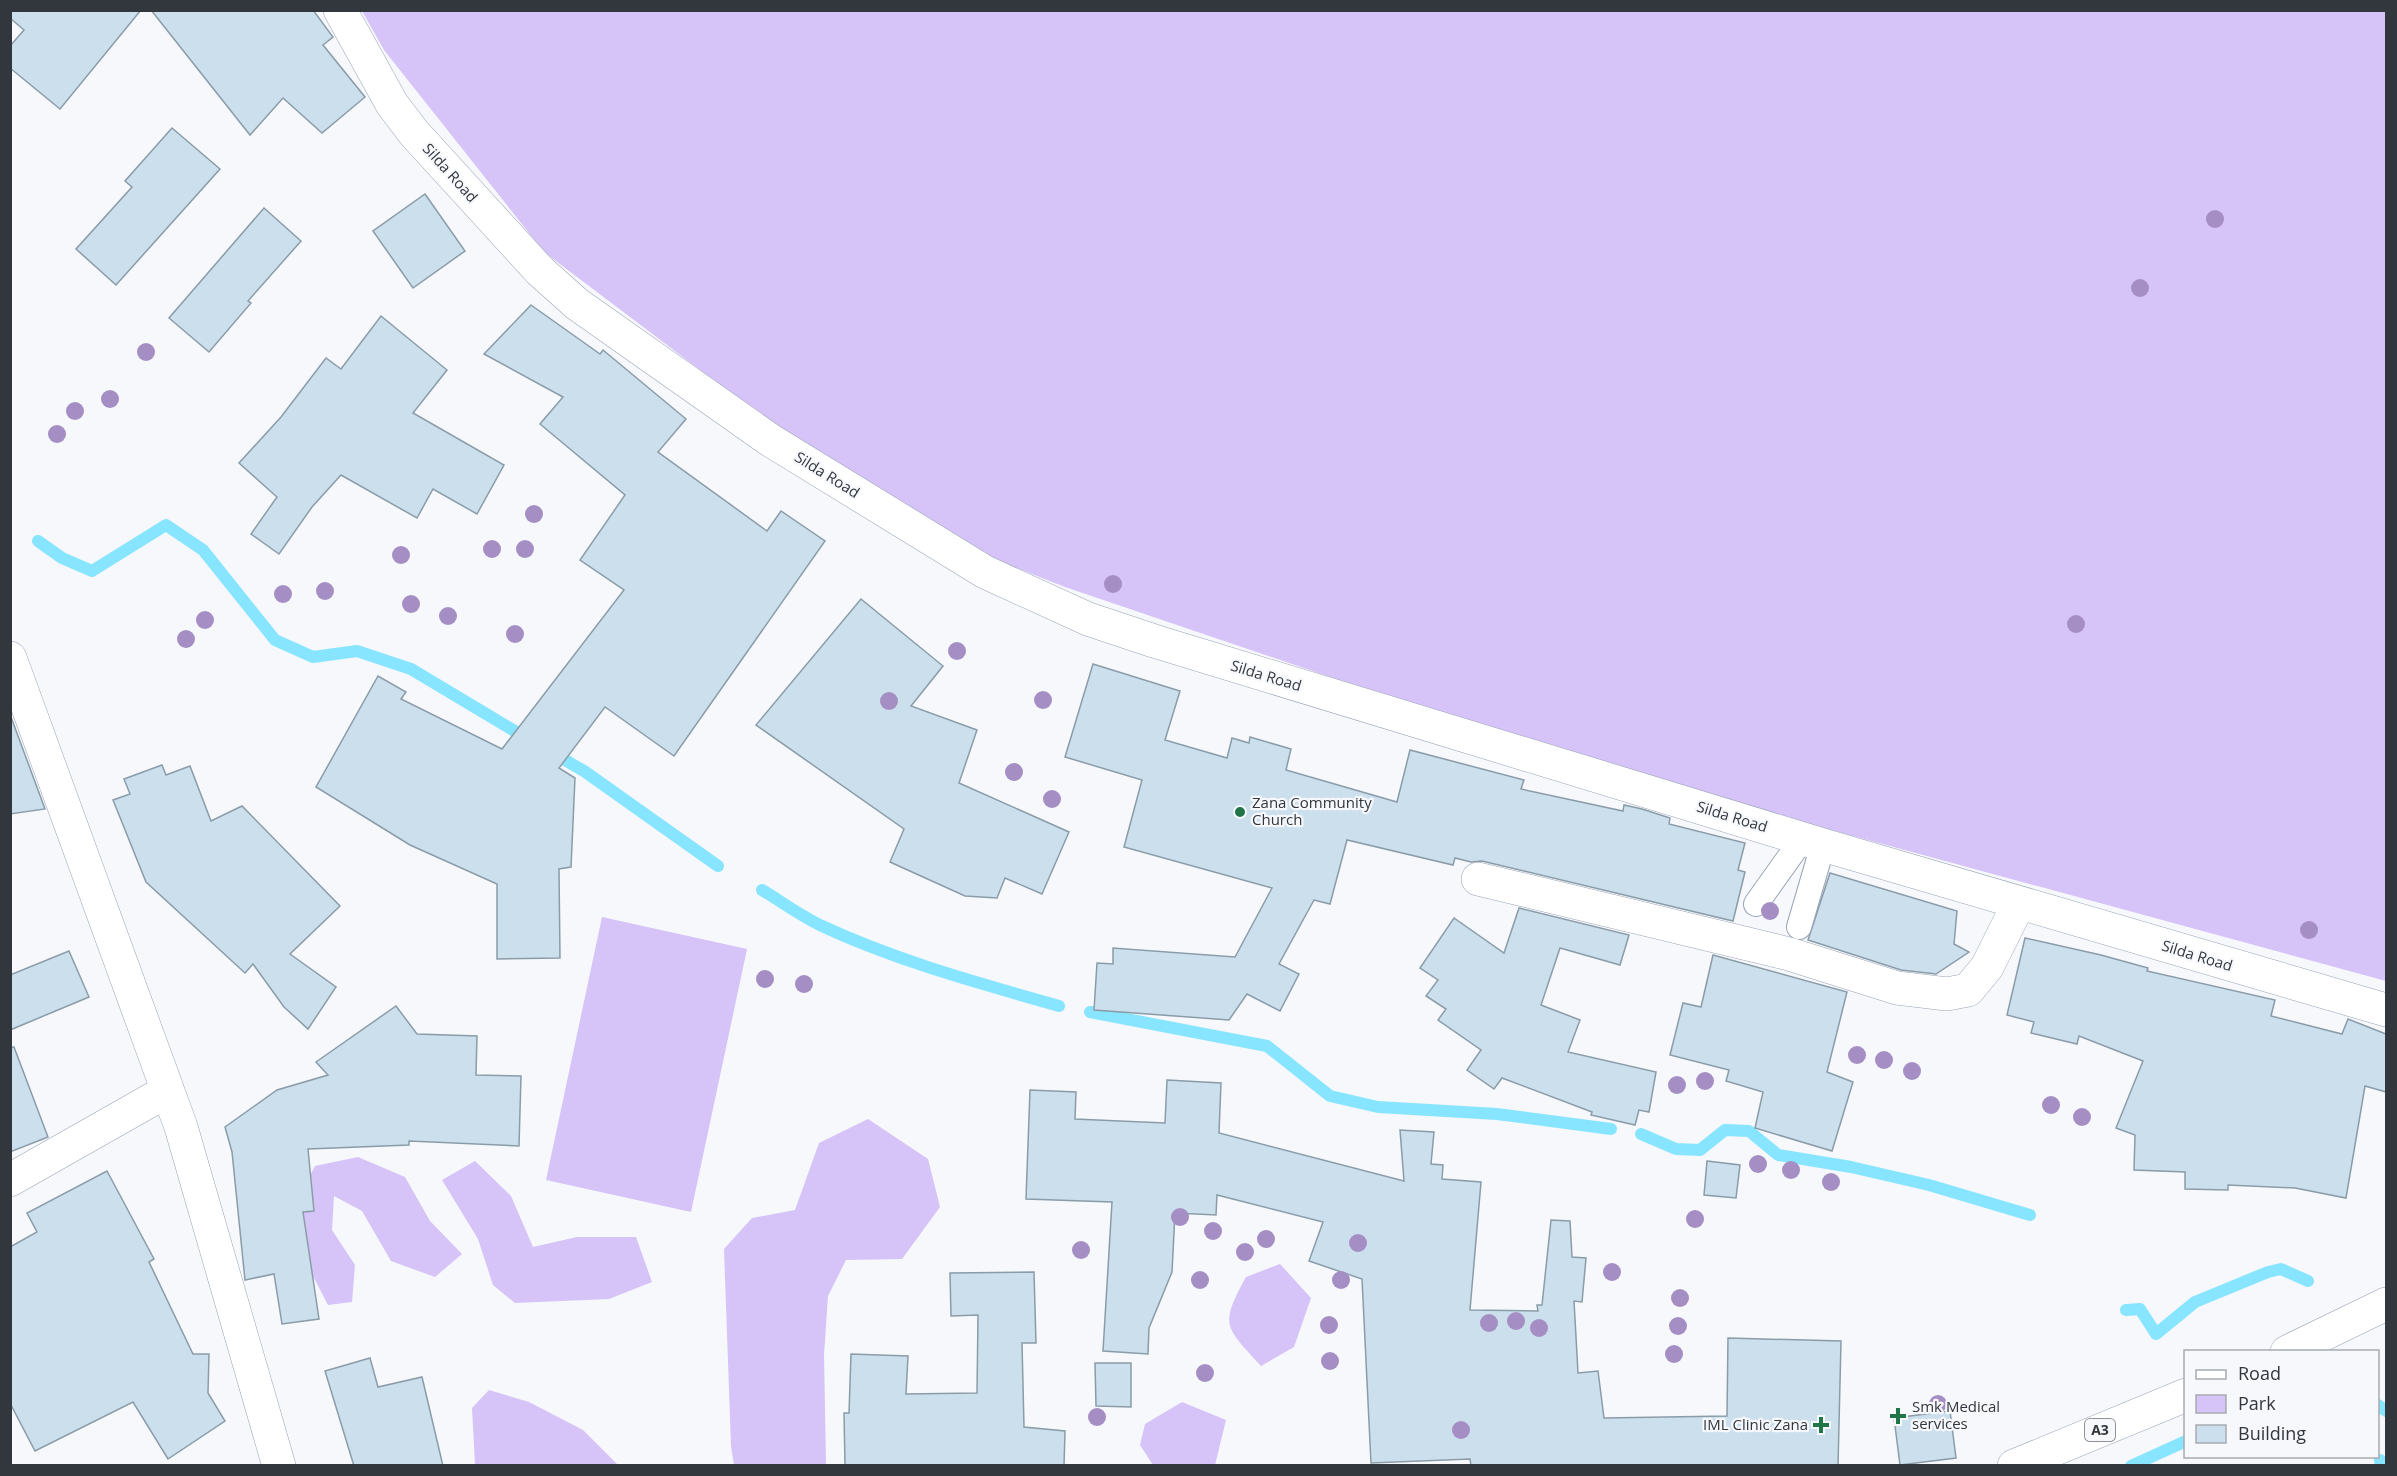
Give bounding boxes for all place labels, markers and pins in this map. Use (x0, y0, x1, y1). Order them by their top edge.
place label: Zana Community Church (1252, 792, 1372, 829)
marker: Zana Community Church (1233, 805, 1247, 819)
place label: Smk Medical services (1912, 1396, 2000, 1433)
marker: Smk Medical services (1889, 1407, 1907, 1425)
place label: IML Clinic Zana (1703, 1414, 1808, 1434)
marker: IML Clinic Zana (1812, 1416, 1830, 1434)

